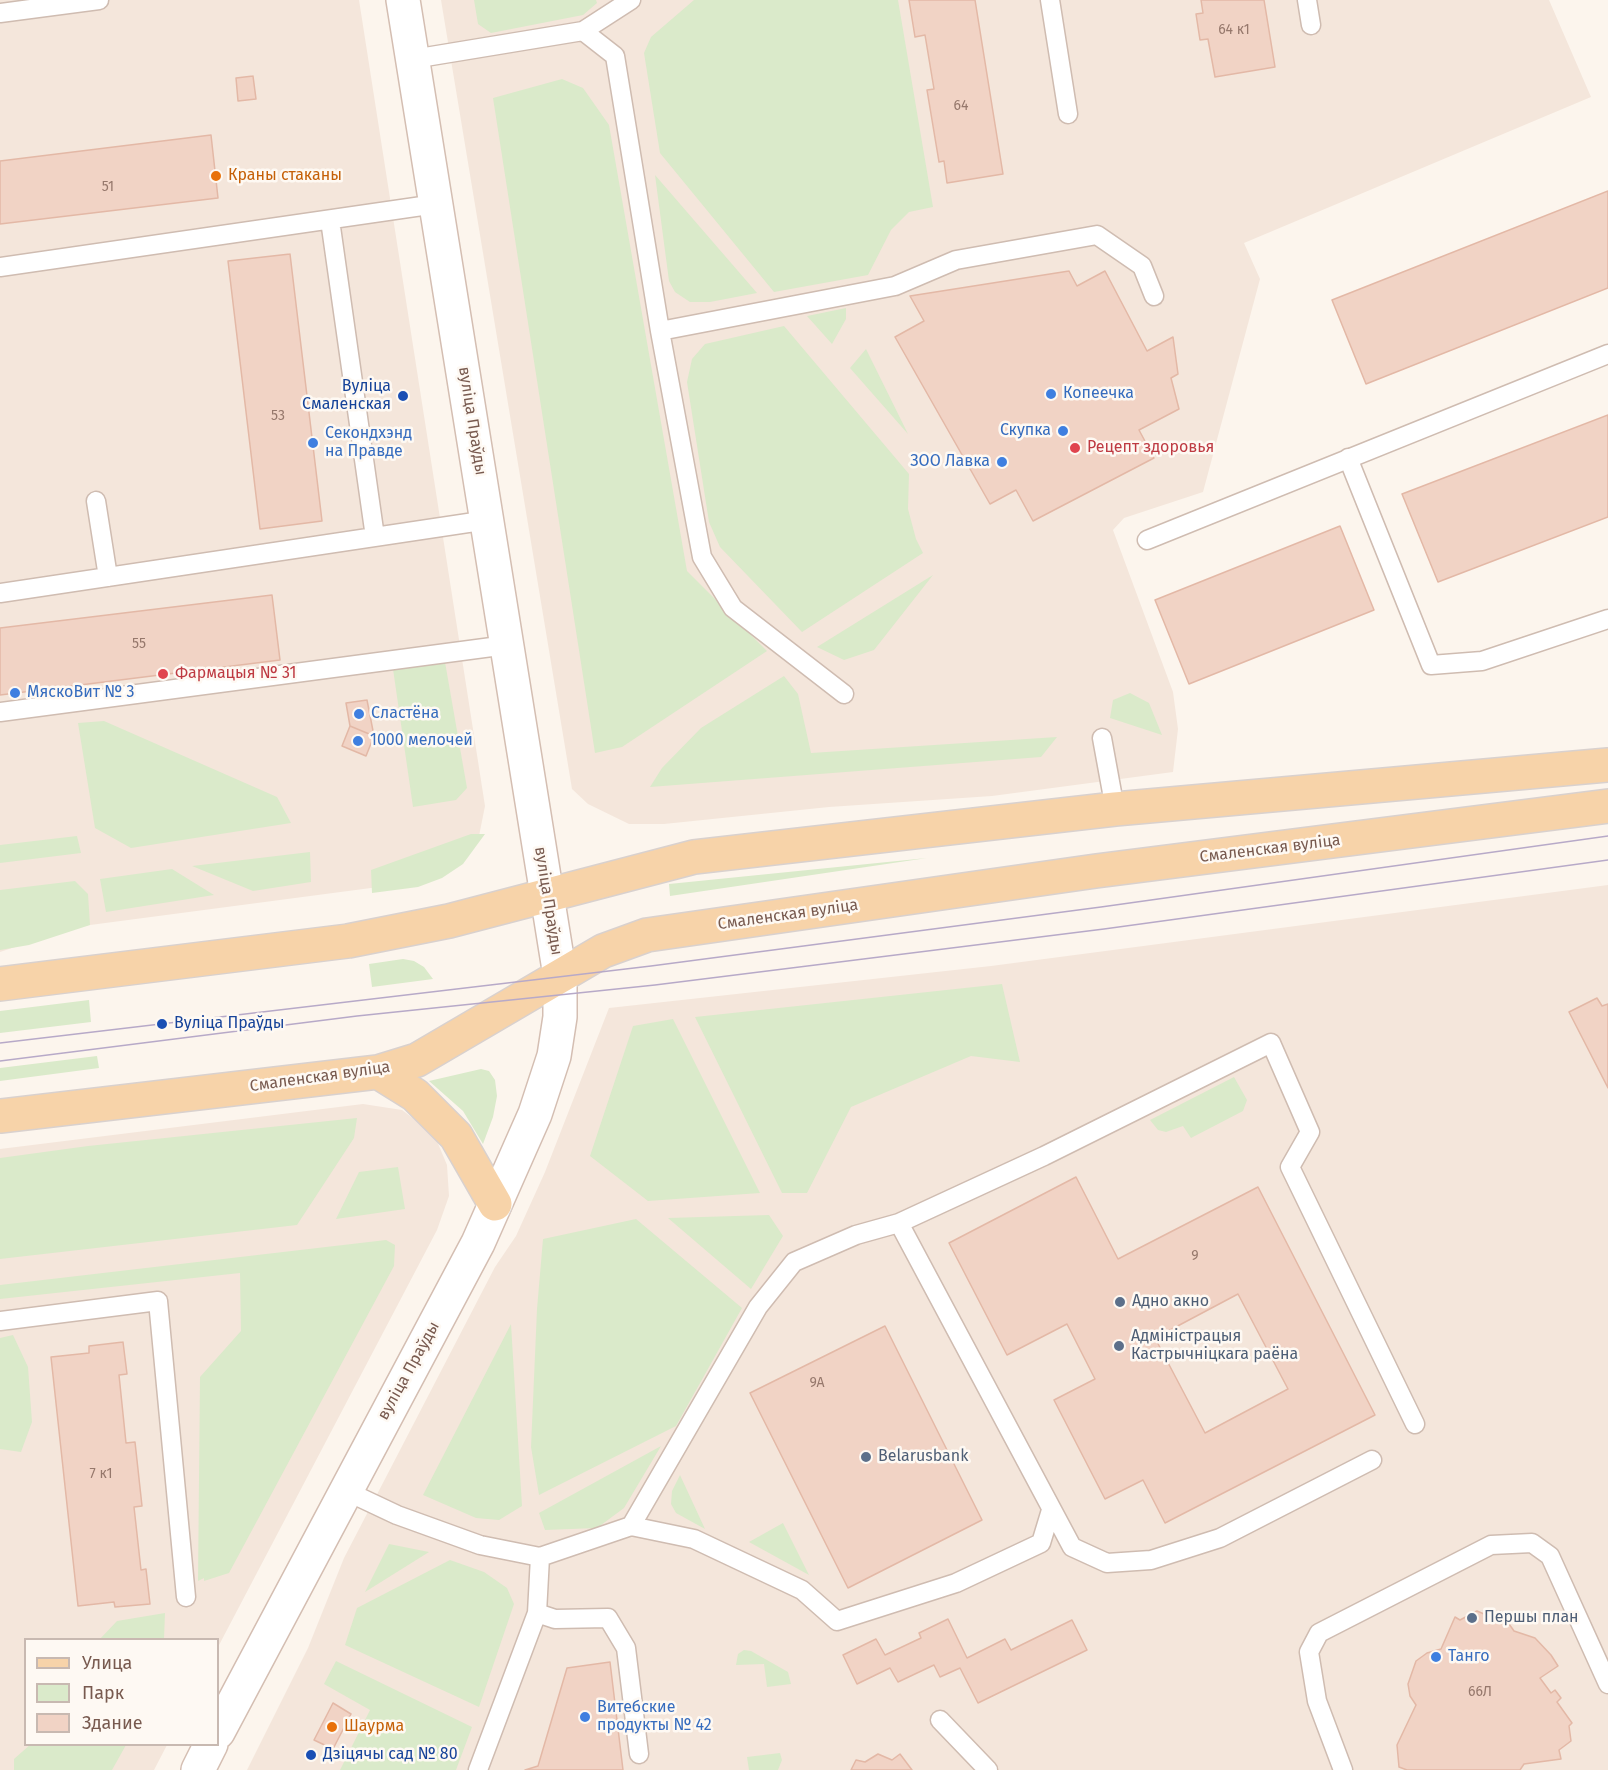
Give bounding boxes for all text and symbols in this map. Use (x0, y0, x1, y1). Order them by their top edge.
house number: 64 к1 (1218, 22, 1250, 38)
house number: 64 (954, 98, 968, 114)
place label: Краны стаканы (228, 166, 342, 186)
marker: Краны стаканы (209, 169, 223, 183)
house number: 51 (102, 179, 114, 195)
street label: вуліца Праўды (454, 365, 490, 477)
place label: Вуліца Смаленская (302, 377, 391, 415)
place label: Копеечка (1063, 384, 1134, 404)
marker: Копеечка (1044, 387, 1058, 401)
marker: Вуліца Смаленская (396, 389, 410, 403)
house number: 53 (271, 408, 285, 424)
place label: Скупка (1000, 421, 1051, 441)
place label: Секондхэнд на Правде (325, 424, 412, 462)
marker: Скупка (1056, 424, 1070, 438)
marker: Секондхэнд на Правде (306, 436, 320, 450)
place label: Рецепт здоровья (1087, 438, 1214, 458)
marker: Рецепт здоровья (1068, 441, 1082, 455)
place label: ЗОО Лавка (910, 452, 990, 472)
marker: ЗОО Лавка (995, 455, 1009, 469)
house number: 55 (132, 636, 146, 652)
place label: Фармацыя № 31 (175, 664, 296, 684)
marker: Фармацыя № 31 (156, 667, 170, 681)
place label: МяскоВит № 3 (27, 683, 134, 703)
marker: МяскоВит № 3 (8, 686, 22, 700)
place label: Сластёна (371, 704, 439, 724)
marker: Сластёна (352, 707, 366, 721)
place label: 1000 мелочей (370, 731, 473, 751)
marker: 1000 мелочей (351, 734, 365, 748)
street label: Смаленская вуліца (1199, 831, 1341, 867)
street label: вуліца Праўды (530, 845, 566, 957)
street label: Смаленская вуліца (717, 896, 859, 934)
place label: Вуліца Праўды (174, 1014, 284, 1034)
marker: Вуліца Праўды (155, 1017, 169, 1031)
street label: Смаленская вуліца (249, 1058, 391, 1096)
house number: 9 (1191, 1248, 1199, 1264)
place label: Адно акно (1132, 1292, 1209, 1312)
marker: Адно акно (1113, 1295, 1127, 1309)
street label: вуліца Праўды (374, 1318, 444, 1424)
place label: Адміністрацыя Кастрычніцкага раёна (1131, 1327, 1298, 1365)
marker: Адміністрацыя Кастрычніцкага раёна (1112, 1339, 1126, 1353)
house number: 9А (809, 1375, 825, 1391)
place label: Belarusbank (878, 1447, 968, 1467)
marker: Belarusbank (859, 1450, 873, 1464)
house number: 7 к1 (89, 1466, 113, 1482)
place label: Першы план (1484, 1608, 1579, 1628)
marker: Першы план (1465, 1611, 1479, 1625)
legend (24, 1638, 219, 1746)
place label: Танго (1448, 1647, 1489, 1667)
marker: Танго (1429, 1650, 1443, 1664)
text: Улица (82, 1652, 132, 1674)
text: Парк (82, 1682, 124, 1704)
house number: 66Л (1468, 1684, 1492, 1700)
place label: Витебские продукты № 42 (597, 1698, 712, 1736)
marker: Витебские продукты № 42 (578, 1710, 592, 1724)
text: Здание (82, 1712, 143, 1734)
place label: Шаурма (344, 1717, 404, 1737)
marker: Шаурма (325, 1720, 339, 1734)
place label: Дзіцячы сад № 80 (323, 1745, 458, 1765)
marker: Дзіцячы сад № 80 (304, 1748, 318, 1762)

